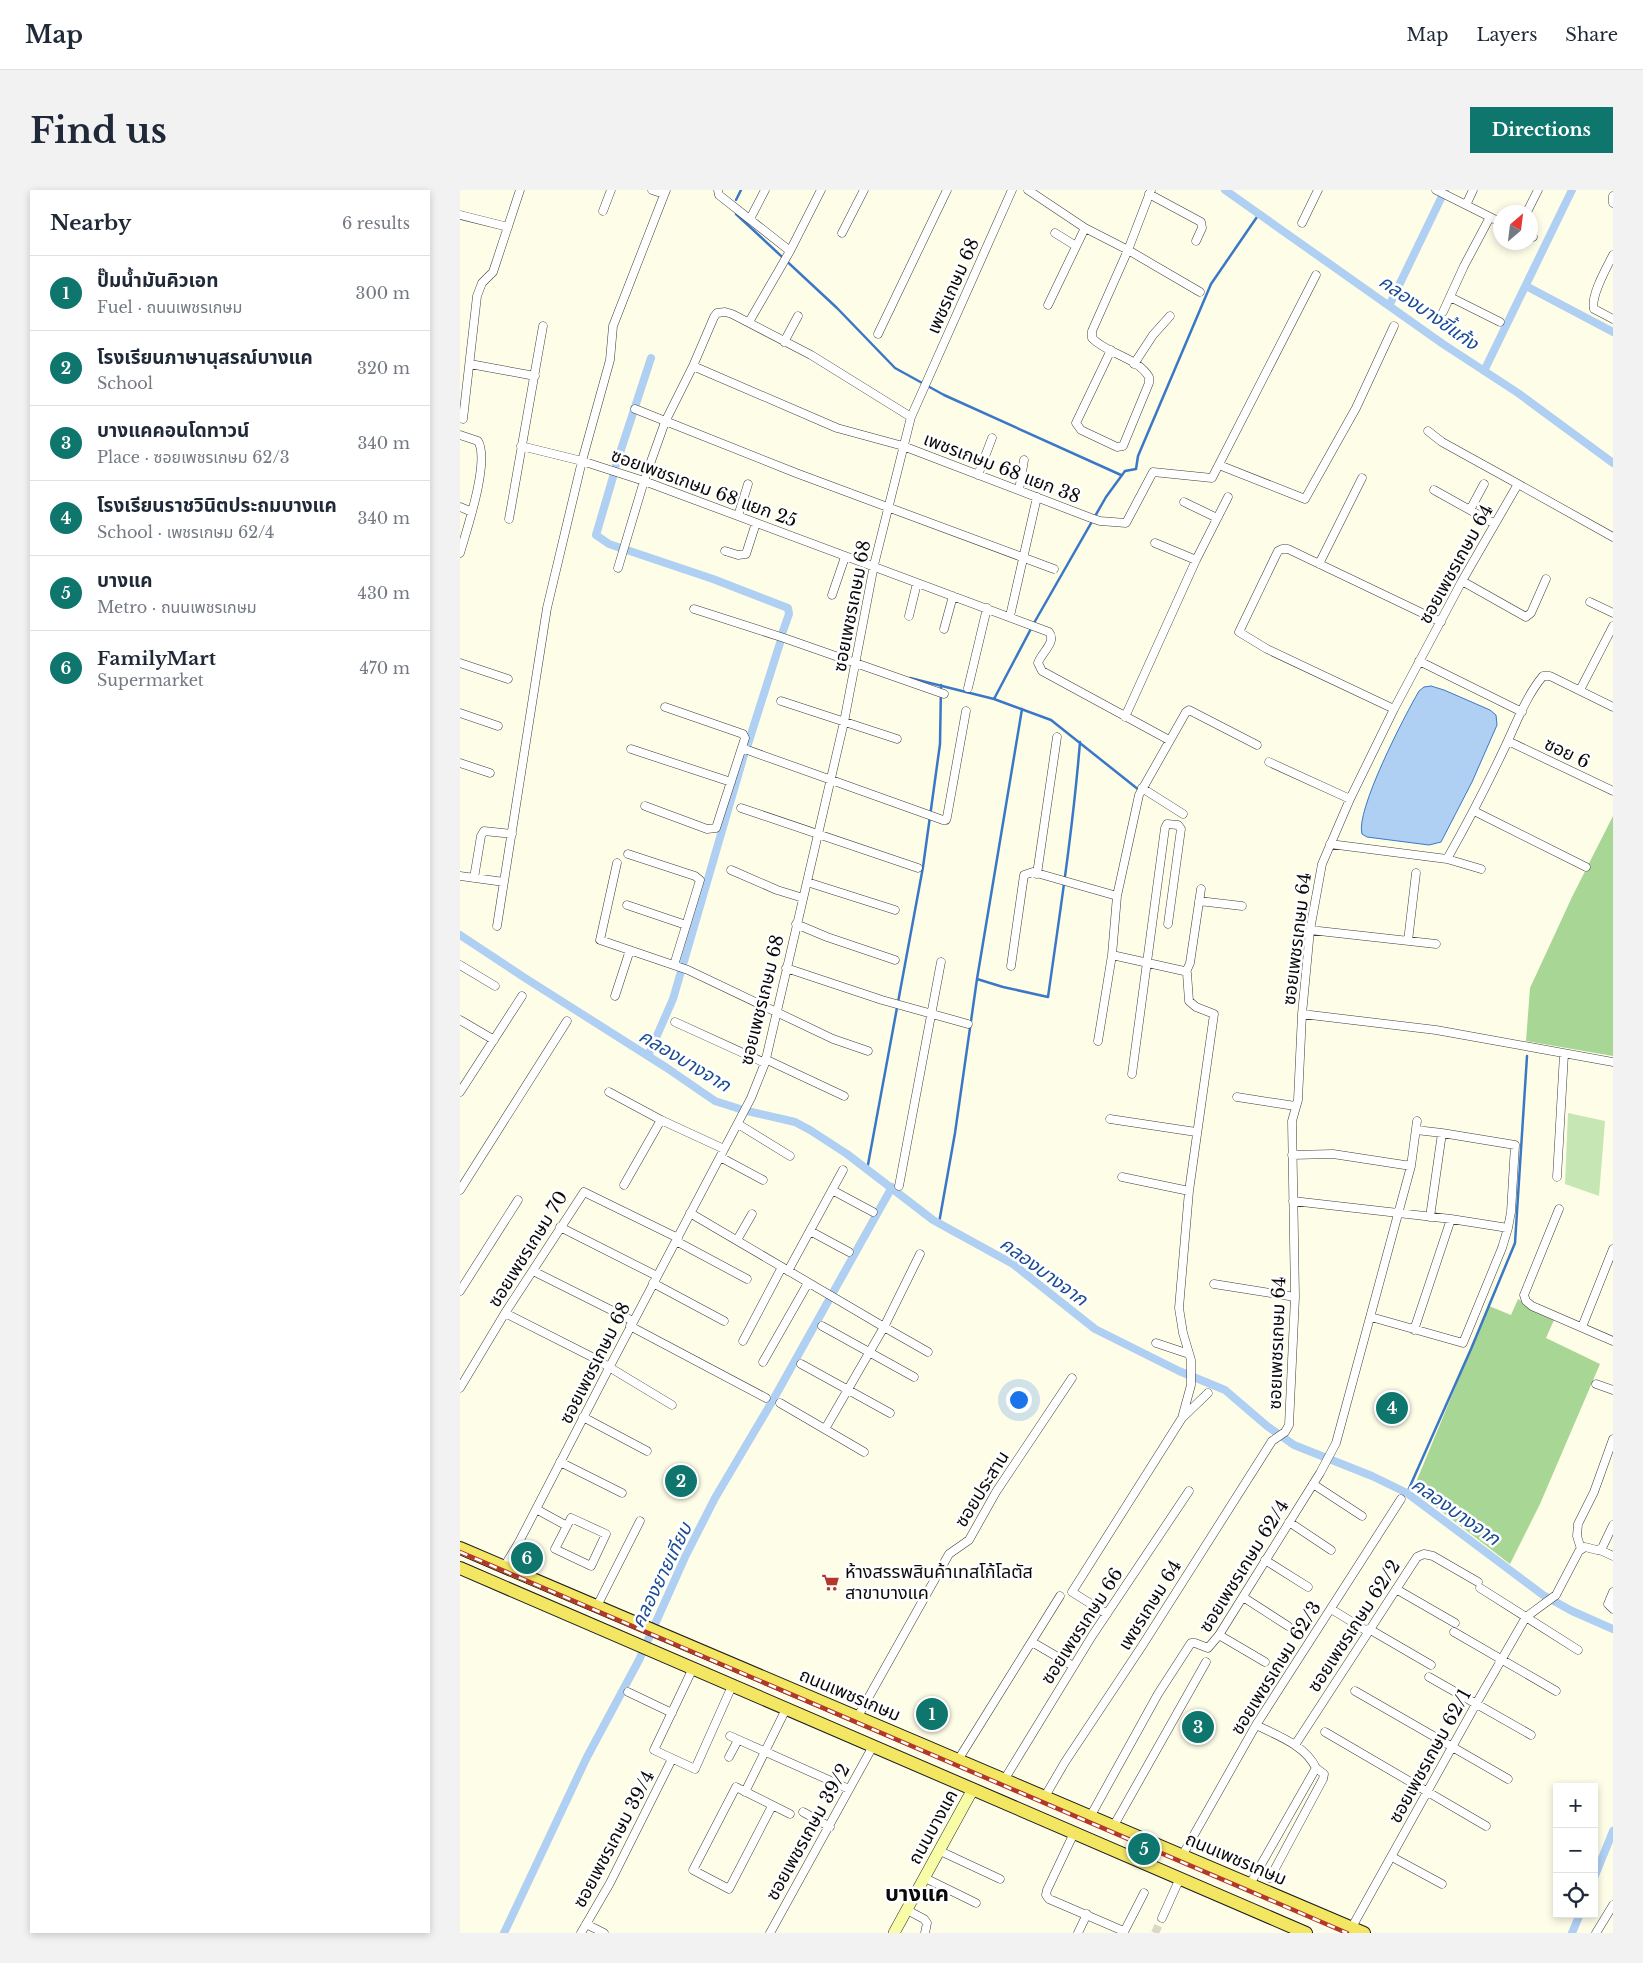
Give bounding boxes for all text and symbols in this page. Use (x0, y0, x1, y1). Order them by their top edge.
text: Map (25, 20, 83, 49)
text: Map (1407, 24, 1448, 46)
text: Layers (1476, 24, 1537, 46)
text: Share (1565, 24, 1618, 46)
button: Directions (1470, 107, 1613, 153)
text: Find us (30, 109, 167, 152)
north arrow (1493, 205, 1538, 250)
text: Nearby (50, 210, 131, 236)
text: 6 results (342, 213, 410, 233)
street label: เพชรเกษม 68 (922, 235, 984, 337)
water label: คลองบางขี้แก้ง (1375, 268, 1485, 355)
text: ปั๊มน้ำมันคิวเอท (97, 269, 218, 292)
text: 1 (63, 283, 69, 303)
text: 300 m (356, 283, 410, 303)
text: Fuel · ถนนเพชรเกษม (97, 297, 242, 317)
text: โรงเรียนภาษานุสรณ์บางแค (97, 346, 313, 369)
text: 2 (61, 358, 71, 378)
text: 320 m (357, 358, 410, 378)
text: School (97, 373, 153, 393)
text: บางแคคอนโดทาวน์ (97, 419, 249, 442)
street label: เพชรเกษม 68 แยก 38 (921, 428, 1083, 508)
text: 3 (61, 433, 71, 453)
text: 340 m (358, 433, 410, 453)
street label: ซอยเพชรเกษม 68 แยก 25 (608, 444, 800, 532)
text: Place · ซอยเพชรเกษม 62/3 (97, 447, 290, 467)
text: โรงเรียนราชวินิตประถมบางแค (97, 494, 337, 517)
street label: ซอยเพชรเกษม 64 (1414, 500, 1498, 628)
text: 4 (61, 508, 71, 528)
text: 340 m (358, 508, 410, 528)
text: School · เพชรเกษม 62/4 (97, 522, 274, 542)
street label: ซอยเพชรเกษม 68 (828, 538, 876, 674)
text: บางแค (97, 569, 152, 592)
text: 5 (61, 583, 71, 603)
text: 430 m (358, 583, 410, 603)
text: Metro · ถนนเพชรเกษม (97, 597, 257, 617)
text: FamilyMart (97, 647, 216, 670)
text: 6 (61, 658, 71, 678)
text: 470 m (359, 658, 410, 678)
text: Supermarket (97, 670, 204, 690)
street label: ซอย 6 (1541, 733, 1593, 773)
street label: ซอยเพชรเกษม 64 (1278, 872, 1316, 1006)
street label: ซอยเพชรเกษม 68 (735, 933, 789, 1067)
water label: คลองบางจาก (635, 1024, 735, 1097)
street label: ซอยเพชรเกษม 70 (483, 1187, 573, 1311)
water label: คลองบางจาก (996, 1232, 1092, 1311)
street label: ซอยเพชรเกษม 64 (1264, 1276, 1290, 1410)
street label: ซอยเพชรเกษม 68 (555, 1299, 635, 1427)
your location (1006, 1387, 1032, 1413)
pin: 4 (1376, 1389, 1408, 1427)
street label: ซอยประสาน (950, 1447, 1014, 1531)
pin: 2 (665, 1462, 697, 1500)
water label: คลองบางจาก (1407, 1473, 1505, 1550)
street label: ซอยเพชรเกษม 62/4 (1194, 1496, 1294, 1636)
water label: คลองยายเทียบ (626, 1518, 697, 1631)
pin: 6 (511, 1539, 543, 1577)
street label: เพชรเกษม 64 (1114, 1556, 1186, 1654)
street label: ซอยเพชรเกษม 62/2 (1303, 1556, 1405, 1696)
place label: ห้างสรรพสินค้าเทสโก้โลตัส สาขาบางแค (845, 1561, 1033, 1604)
street label: ซอยเพชรเกษม 66 (1036, 1564, 1128, 1688)
supermarket icon: ห้างสรรพสินค้าเทสโก้โลตัส สาขาบางแค (821, 1572, 841, 1592)
street label: ซอยเพชรเกษม 62/3 (1226, 1597, 1326, 1739)
street label: ถนนเพชรเกษม (796, 1664, 904, 1726)
street label: ซอยเพชรเกษม 62/1 (1384, 1685, 1476, 1827)
pin: 1 (916, 1695, 948, 1733)
pin: 3 (1182, 1708, 1214, 1746)
street label: ซอยเพชรเกษม 39/2 (761, 1760, 855, 1904)
street label: ซอยเพชรเกษม 39/4 (569, 1767, 659, 1911)
map controls (1553, 1783, 1598, 1918)
button: + (1553, 1783, 1598, 1828)
street label: ถนนบางแค (904, 1786, 962, 1868)
street label: ถนนเพชรเกษม (1182, 1828, 1290, 1890)
button: − (1553, 1828, 1598, 1873)
pin: 5 (1128, 1830, 1160, 1868)
button: locate (1553, 1873, 1598, 1918)
district label: บางแค (885, 1880, 949, 1907)

